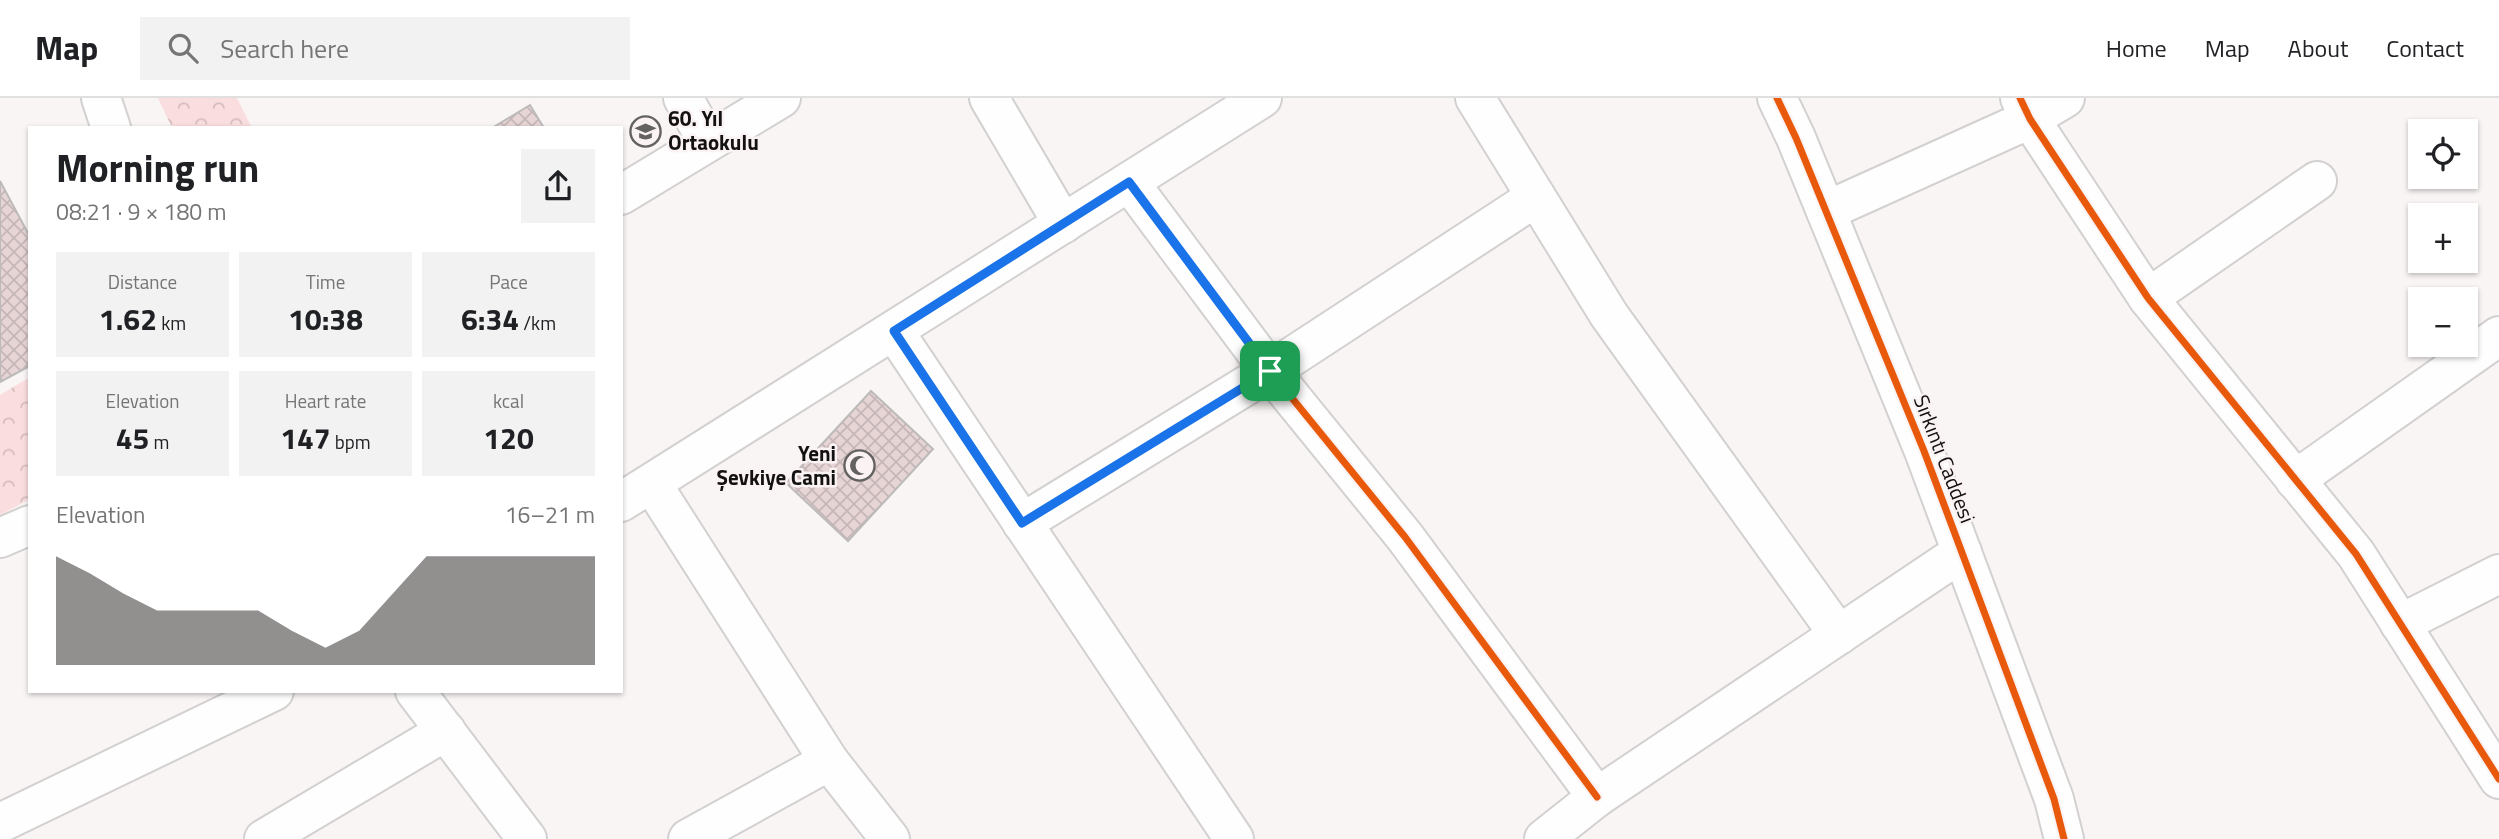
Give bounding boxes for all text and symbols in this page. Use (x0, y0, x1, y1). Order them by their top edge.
search box (140, 17, 630, 80)
text: Map (35, 23, 98, 73)
icon: search (164, 29, 202, 67)
text: Search here (220, 29, 349, 68)
text: Home (2106, 30, 2167, 66)
text: Map (2205, 30, 2250, 66)
text: About (2288, 30, 2348, 66)
text: Contact (2386, 30, 2464, 66)
place label: 60. Yıl Ortaokulu (668, 102, 759, 158)
school or university icon: 60. Yıl Ortaokulu (628, 114, 662, 148)
map controls (2408, 119, 2478, 357)
button: locate (2408, 119, 2478, 189)
text: Morning run (56, 139, 259, 197)
button: share (521, 149, 595, 223)
text: 08:21 · 9 × 180 m (56, 194, 226, 229)
button: + (2408, 203, 2478, 273)
text: Distance (108, 267, 177, 296)
text: Time (306, 267, 345, 296)
text: Pace (489, 267, 528, 296)
button: − (2408, 287, 2478, 357)
text: 1.62 (99, 296, 157, 342)
text: 10:38 (288, 296, 363, 342)
text: 6:34 (461, 296, 519, 342)
text: km (157, 308, 186, 337)
text: /km (519, 308, 556, 337)
pin (1240, 341, 1300, 401)
icon: arrive (1251, 352, 1289, 390)
text: Elevation (106, 386, 179, 415)
text: Heart rate (285, 386, 366, 415)
text: kcal (493, 386, 524, 415)
street label: Sırkıntı Caddesi (1906, 390, 1984, 527)
text: 45 (116, 415, 149, 461)
text: 147 (280, 415, 331, 461)
text: 120 (483, 415, 534, 461)
text: m (149, 427, 169, 456)
text: bpm (331, 427, 371, 456)
place label: Yeni Şevkiye Cami (716, 437, 836, 493)
mosque icon: Yeni Şevkiye Cami (842, 449, 876, 483)
text: Elevation (56, 497, 145, 532)
text: 16–21 m (505, 497, 595, 532)

